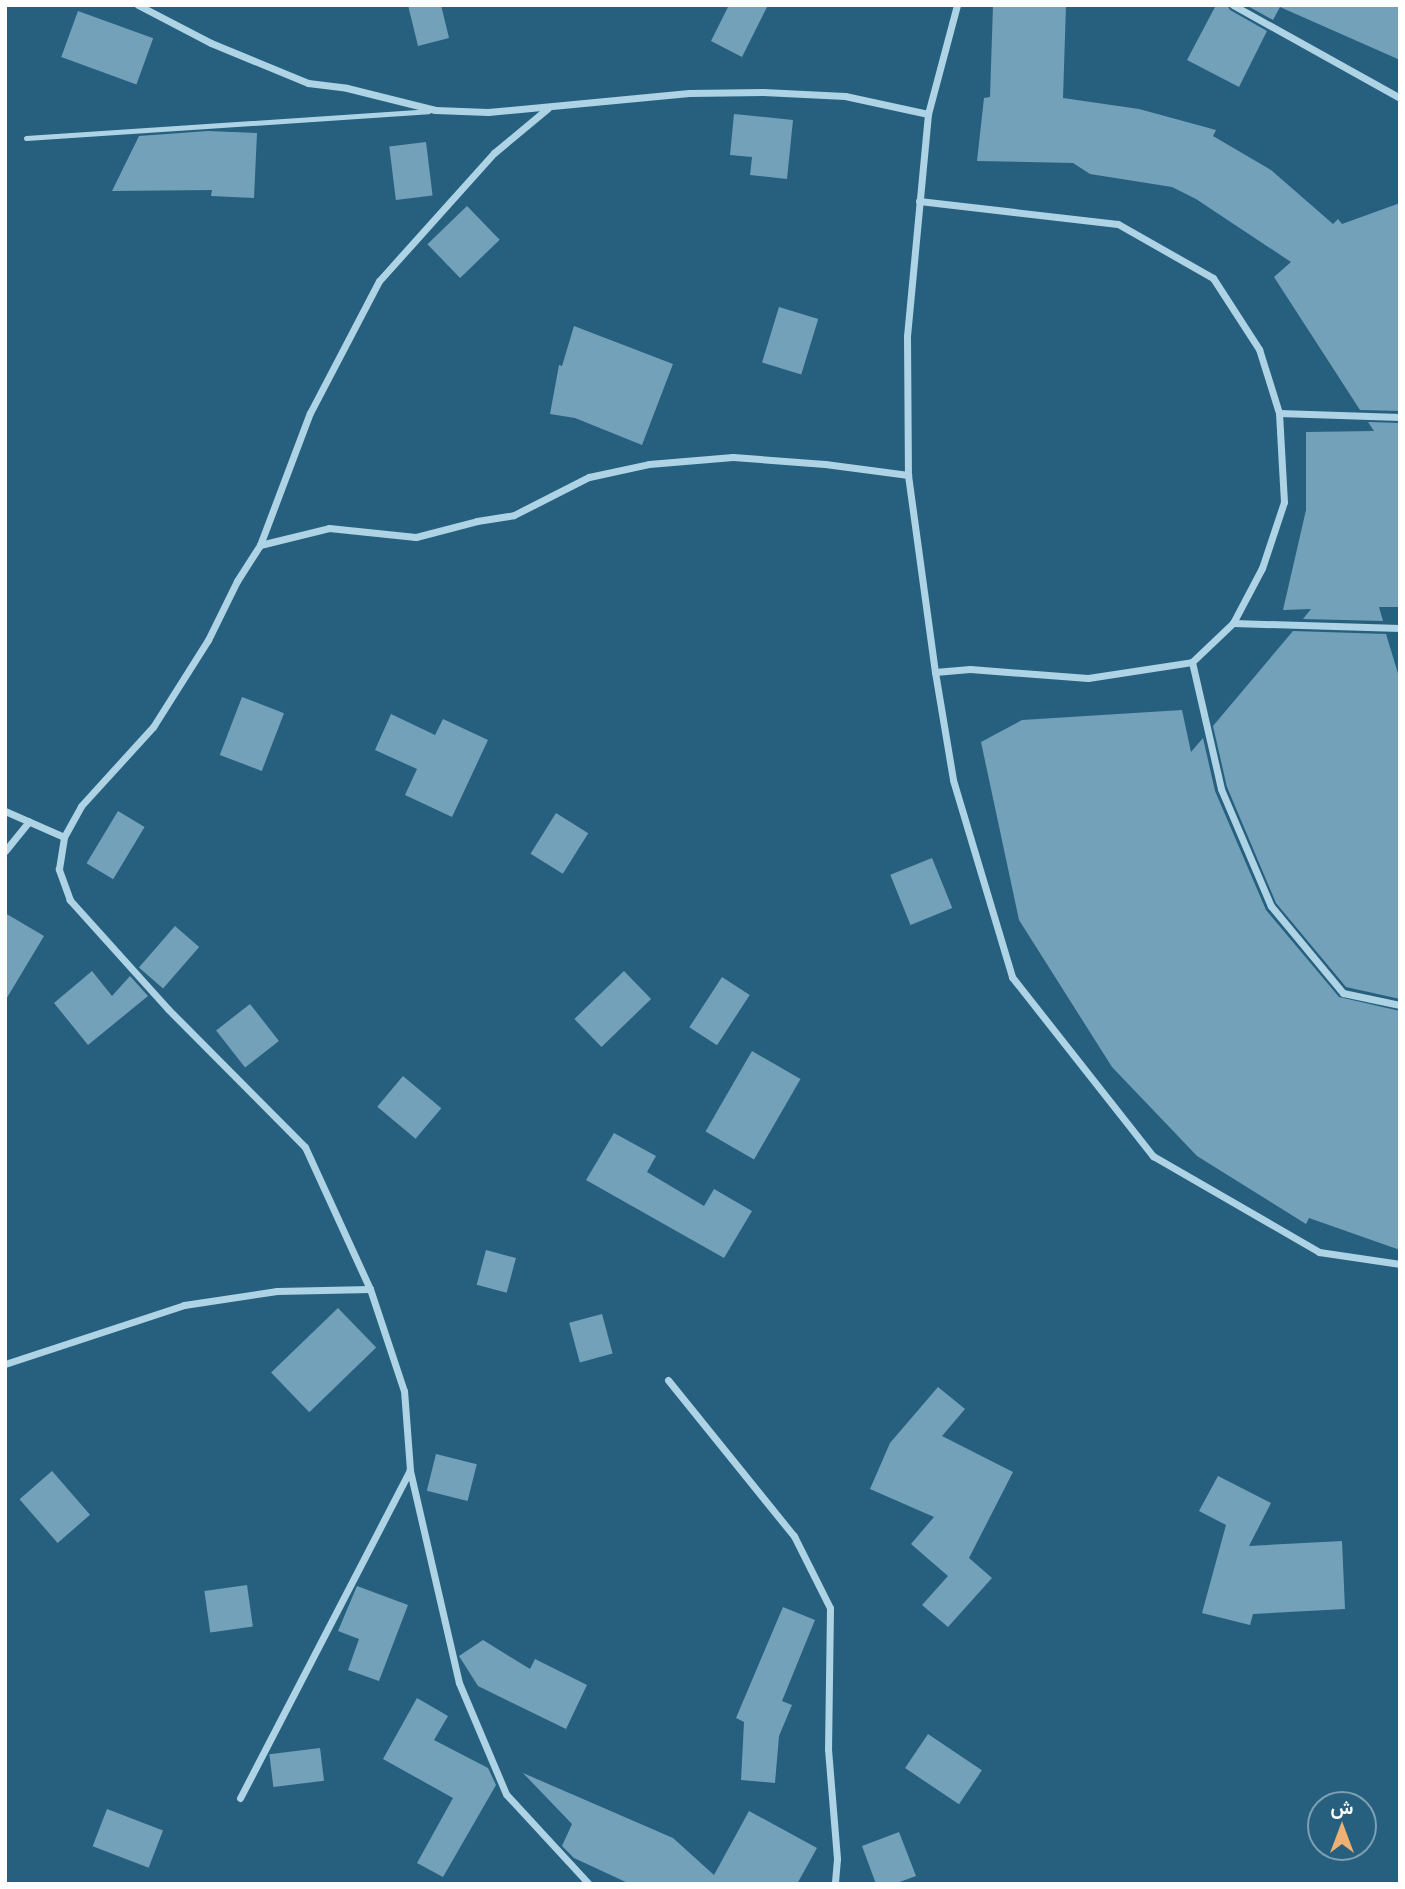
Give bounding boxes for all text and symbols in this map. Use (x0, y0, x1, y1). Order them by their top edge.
north arrow (1307, 1791, 1377, 1861)
text: ش (1331, 1796, 1353, 1818)

